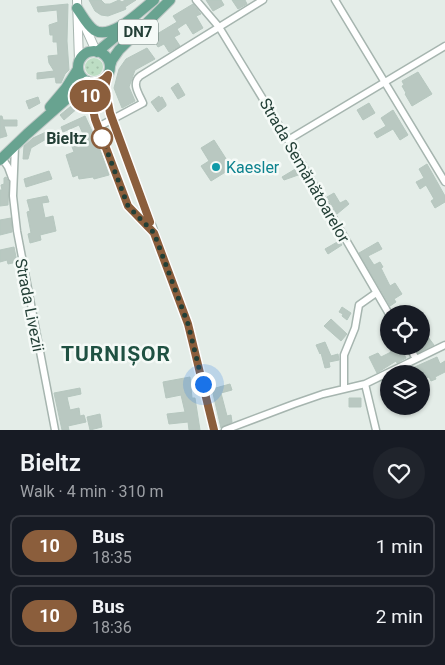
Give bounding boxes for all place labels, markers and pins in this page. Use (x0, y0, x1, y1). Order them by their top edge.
marker: Bieltz (91, 127, 113, 149)
place label: Bieltz (46, 129, 87, 148)
place label: Kaesler (226, 158, 280, 177)
marker: Kaesler (210, 161, 222, 173)

